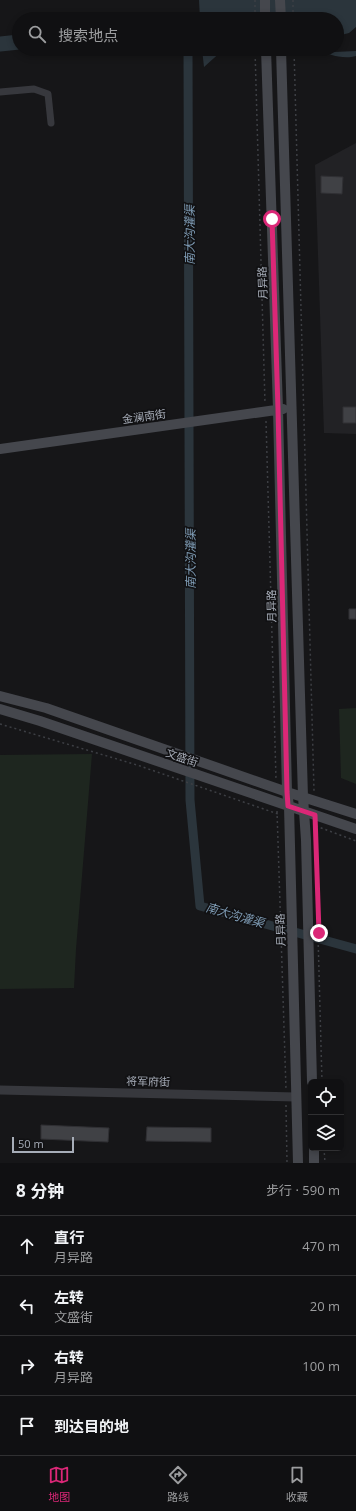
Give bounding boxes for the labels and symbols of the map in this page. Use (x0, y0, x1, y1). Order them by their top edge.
water label: 南大沟灌渠 (181, 203, 198, 265)
route start (263, 210, 281, 228)
street label: 月异路 (254, 266, 270, 300)
street label: 金澜南街 (121, 406, 167, 426)
water label: 南大沟灌渠 (182, 527, 199, 589)
street label: 月异路 (263, 589, 279, 623)
street label: 文盛街 (164, 745, 200, 769)
water label: 南大沟灌渠 (204, 899, 268, 932)
street label: 月异路 (272, 913, 288, 947)
route end (310, 924, 328, 942)
street label: 将军府街 (126, 1073, 170, 1089)
scale bar (12, 1135, 74, 1154)

